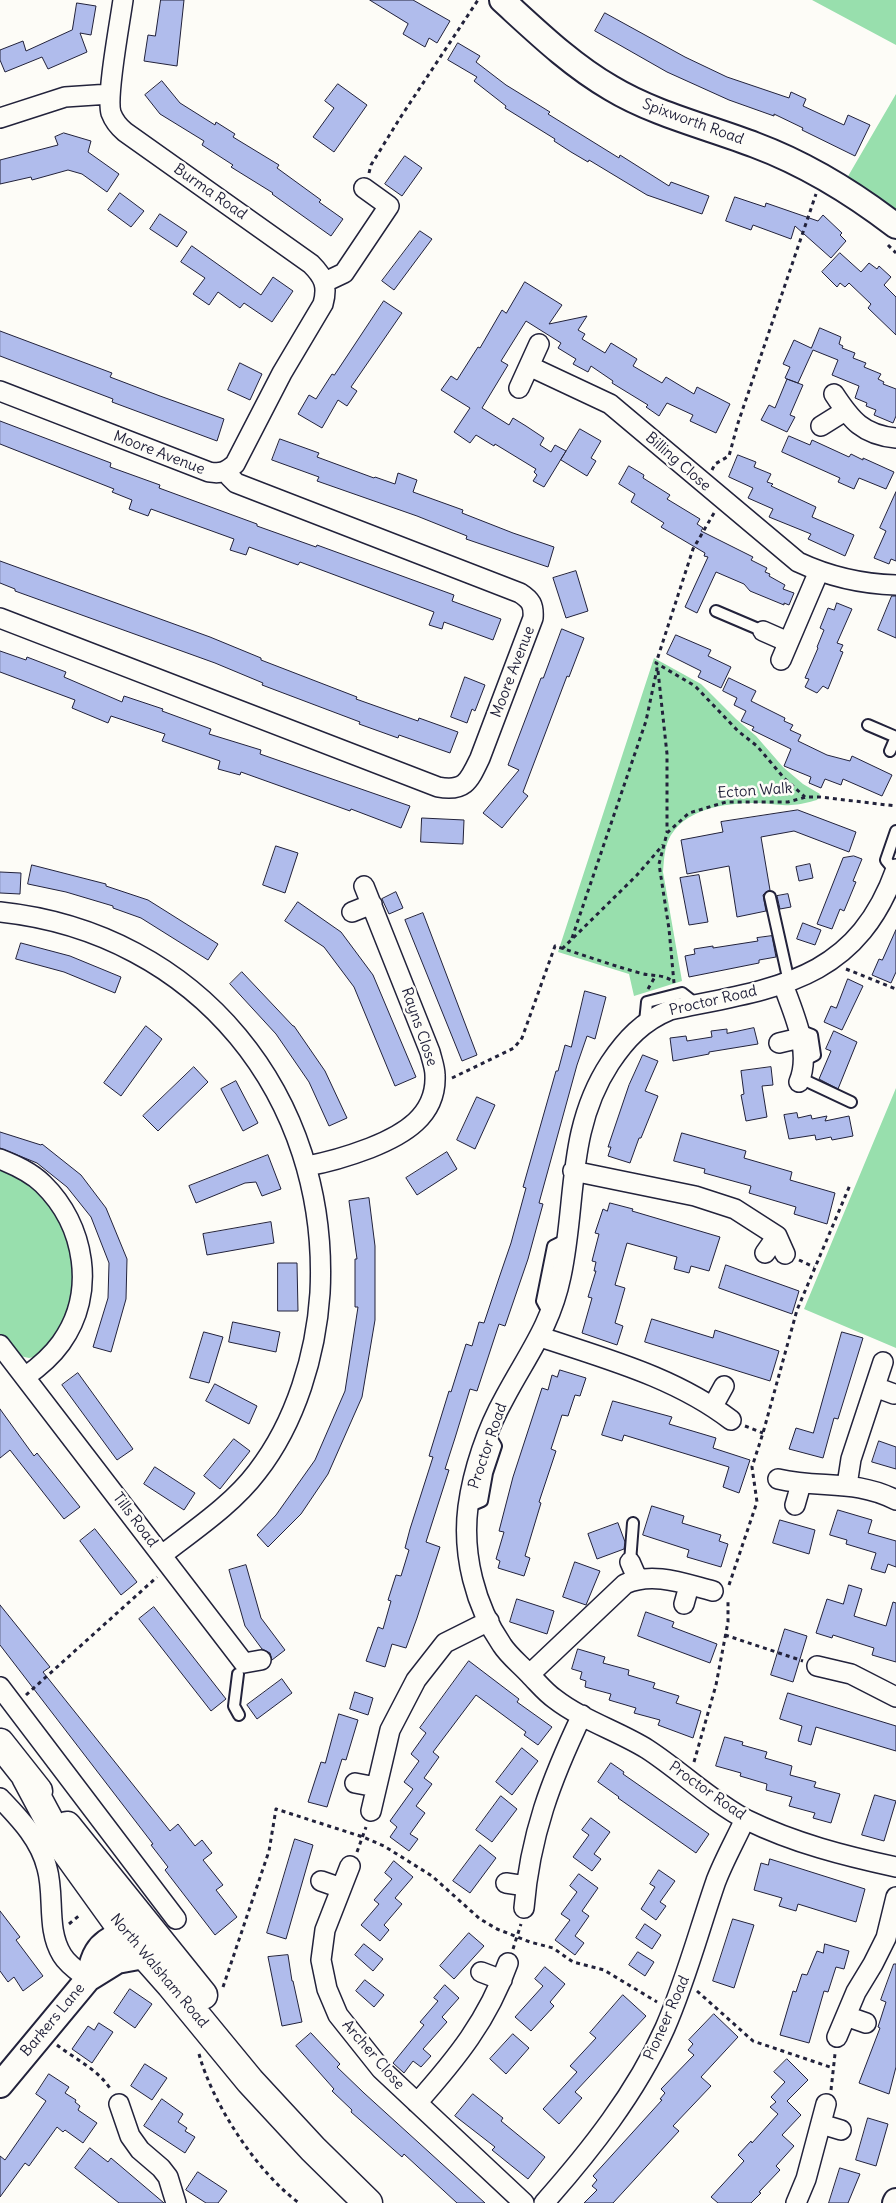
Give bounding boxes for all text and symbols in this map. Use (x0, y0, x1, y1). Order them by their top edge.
street label: Spixworth Road (640, 95, 746, 149)
street label: Burma Road (170, 160, 250, 224)
street label: Moore Avenue (111, 427, 207, 479)
street label: Billing Close (642, 429, 714, 495)
street label: Moore Avenue (487, 624, 539, 720)
street label: Ecton Walk (717, 779, 793, 803)
street label: Proctor Road (667, 982, 759, 1020)
street label: Rayns Close (397, 985, 441, 1069)
street label: Proctor Road (465, 1401, 511, 1491)
street label: Tills Road (109, 1489, 161, 1551)
street label: Proctor Road (665, 1758, 749, 1824)
street label: North Walsham Road (106, 1910, 212, 2032)
street label: Pioneer Road (640, 1973, 694, 2063)
street label: Barkers Lane (17, 1980, 89, 2060)
street label: Archer Close (338, 2017, 408, 2093)

